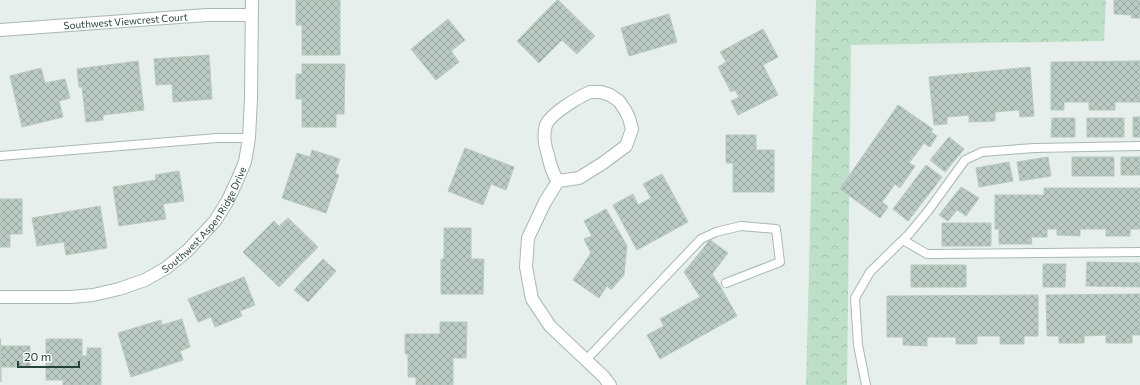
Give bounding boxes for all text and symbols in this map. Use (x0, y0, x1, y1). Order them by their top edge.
street label: Southwest Viewcrest Court (63, 10, 188, 31)
street label: Southwest Aspen Ridge Drive (160, 165, 248, 275)
scale bar (18, 343, 79, 369)
text: 20 m (24, 349, 51, 363)

